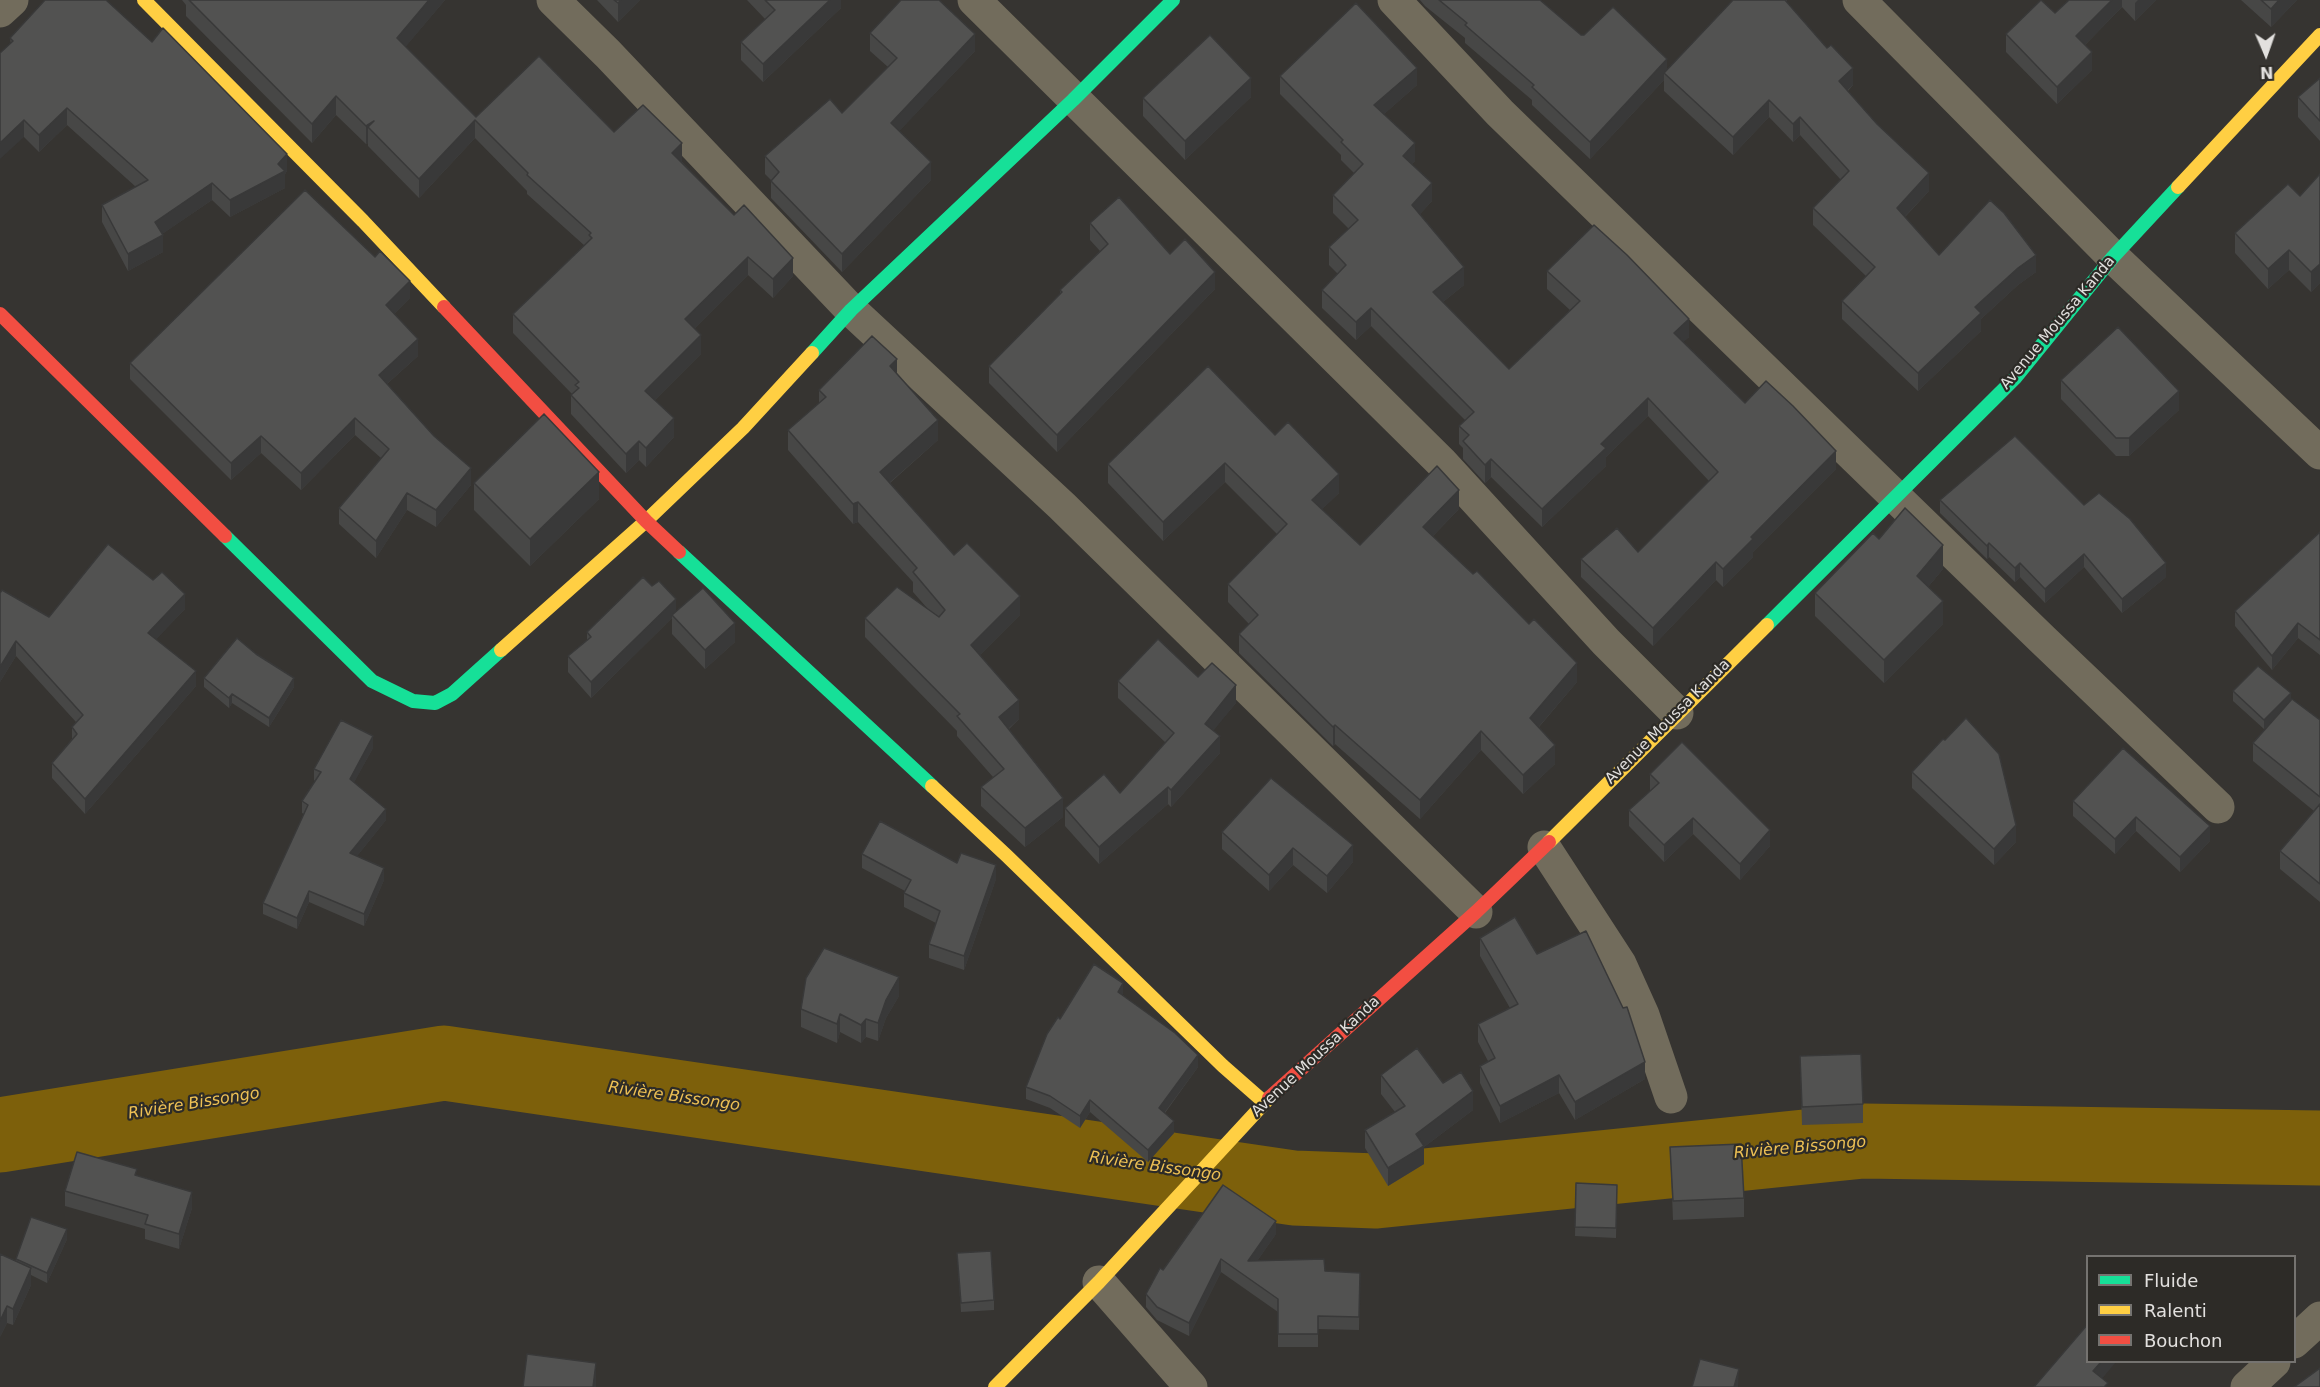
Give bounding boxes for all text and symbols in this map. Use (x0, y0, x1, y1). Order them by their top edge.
north arrow (2236, 24, 2296, 84)
text: N (2260, 63, 2274, 82)
street label: Avenue Moussa Kanda (1997, 253, 2119, 393)
street label: Avenue Moussa Kanda (1602, 656, 1734, 788)
street label: Avenue Moussa Kanda (1248, 993, 1384, 1121)
water label: Rivière Bissongo (607, 1078, 741, 1116)
water label: Rivière Bissongo (127, 1084, 261, 1124)
water label: Rivière Bissongo (1733, 1133, 1867, 1163)
water label: Rivière Bissongo (1088, 1148, 1222, 1186)
legend (2086, 1255, 2296, 1363)
text: Fluide (2144, 1270, 2198, 1291)
text: Ralenti (2144, 1300, 2207, 1321)
text: Bouchon (2144, 1330, 2223, 1351)

